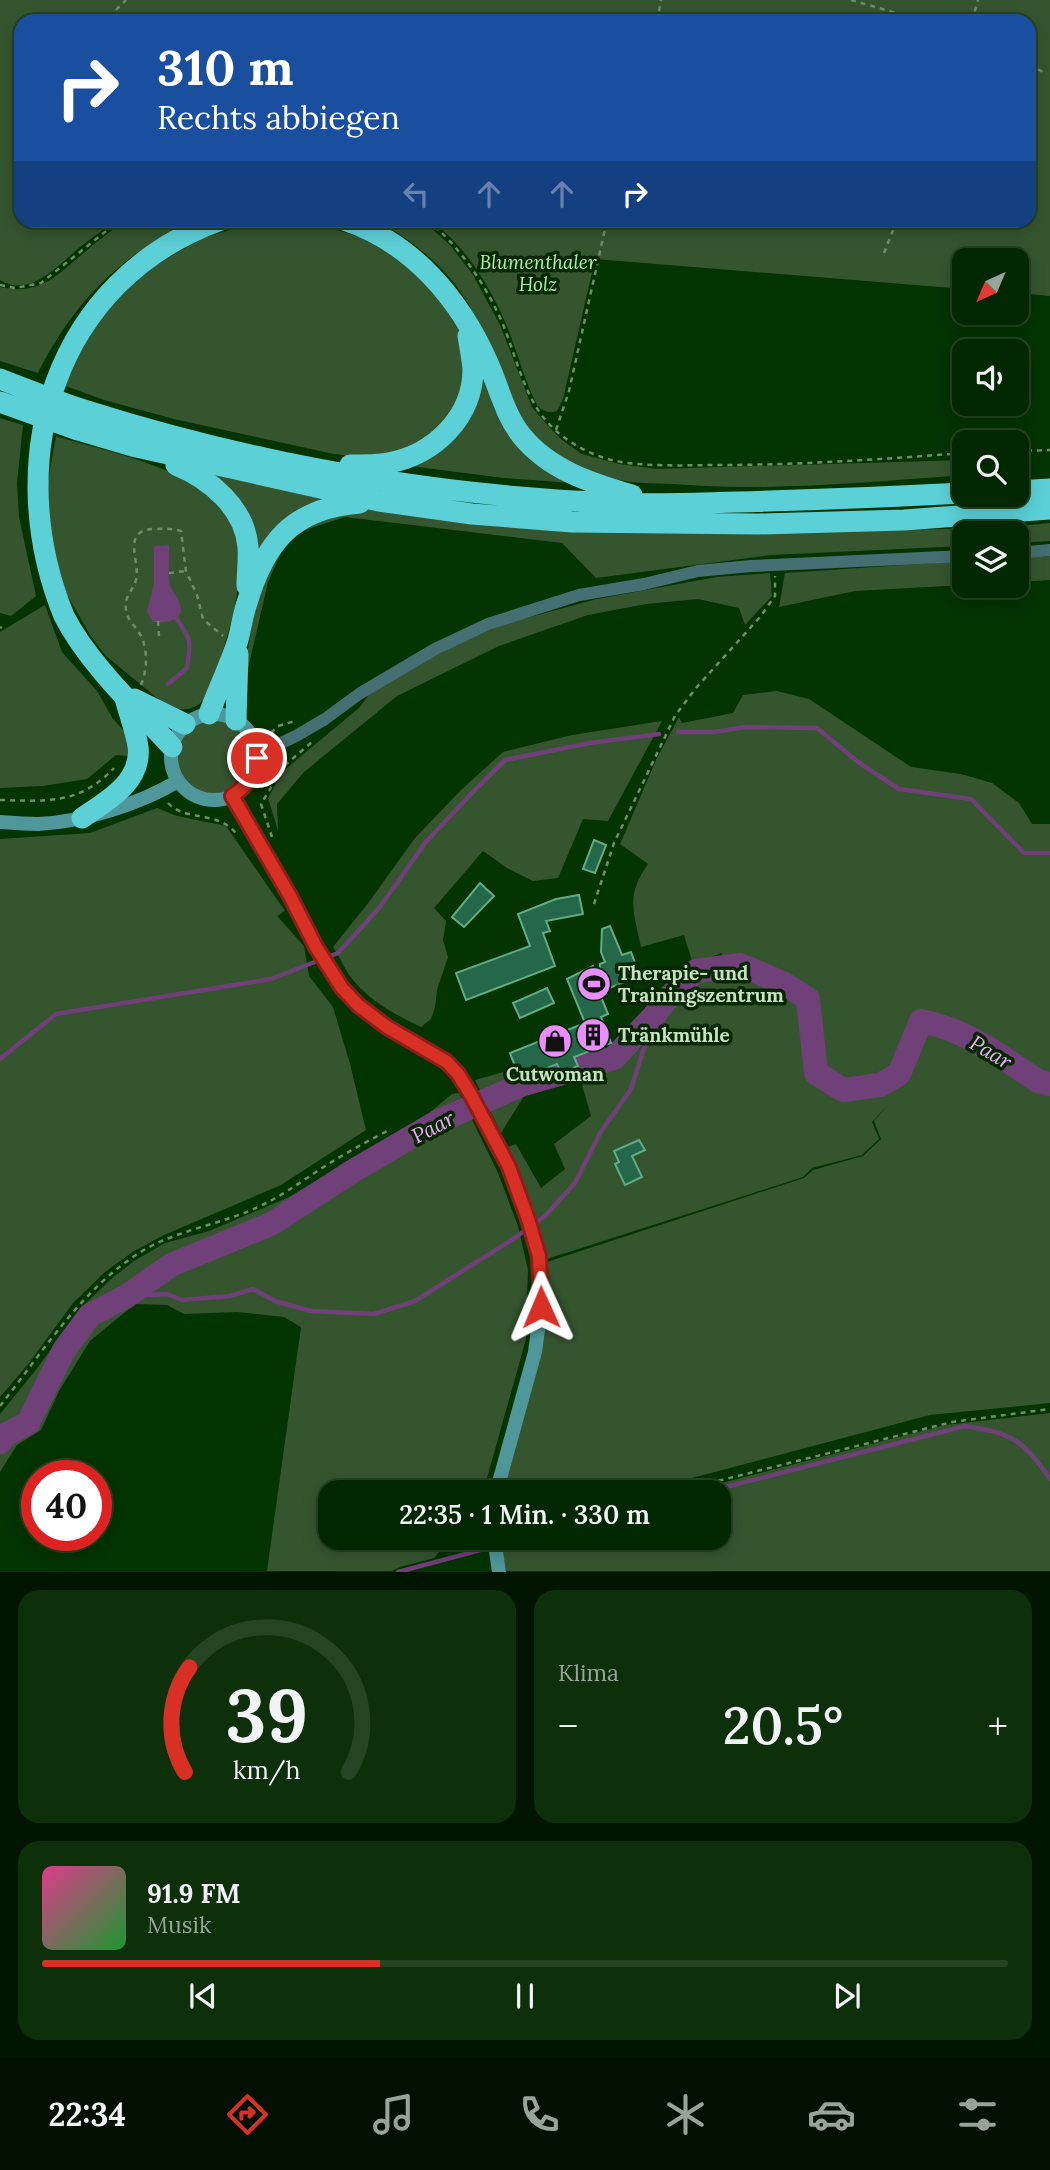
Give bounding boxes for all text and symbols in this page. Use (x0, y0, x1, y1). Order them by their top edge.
text: 310 m (157, 36, 293, 98)
icon: right (42, 42, 133, 133)
text: Rechts abbiegen (157, 97, 400, 138)
icon: left (397, 175, 435, 213)
icon: ahead (470, 175, 508, 213)
icon: ahead (543, 175, 581, 213)
icon: right (616, 175, 654, 213)
north arrow (952, 248, 1029, 326)
map controls (952, 248, 1029, 598)
park label: Blumenthaler Holz (479, 250, 597, 296)
button: sound (952, 339, 1029, 416)
button: search (952, 430, 1029, 507)
button: layers (952, 521, 1029, 598)
pin (227, 728, 287, 788)
icon: arrive (238, 739, 276, 777)
place label: Therapie- und Trainingszentrum (618, 961, 784, 1007)
sports icon: Therapie- und Trainingszentrum (575, 965, 613, 1003)
building icon: Tränkmühle (574, 1016, 612, 1054)
shop icon: Cutwoman (536, 1022, 574, 1060)
place label: Tränkmühle (618, 1023, 730, 1047)
water label: Paar (965, 1029, 1017, 1075)
place label: Cutwoman (506, 1062, 604, 1086)
water label: Paar (407, 1104, 459, 1149)
position arrow (504, 1270, 578, 1344)
speed limit sign: 40 (21, 1460, 112, 1551)
text: 22:35 · 1 Min. · 330 m (399, 1498, 650, 1531)
text: Klima (558, 1658, 619, 1687)
text: 39 (226, 1670, 308, 1763)
text: 20.5° (723, 1692, 843, 1758)
text: − (558, 1702, 578, 1750)
text: + (988, 1702, 1008, 1750)
text: km/h (233, 1754, 301, 1786)
text: 91.9 FM (147, 1877, 241, 1910)
text: Musik (147, 1910, 211, 1939)
icon: previous (184, 1977, 222, 2015)
icon: pause (506, 1977, 544, 2015)
icon: next (828, 1977, 866, 2015)
icon: directions (223, 2090, 272, 2139)
icon: music (369, 2090, 418, 2139)
icon: phone (515, 2090, 564, 2139)
icon: climate (661, 2090, 710, 2139)
icon: car (807, 2090, 856, 2139)
icon: filters (953, 2090, 1002, 2139)
text: 22:34 (48, 2094, 126, 2135)

